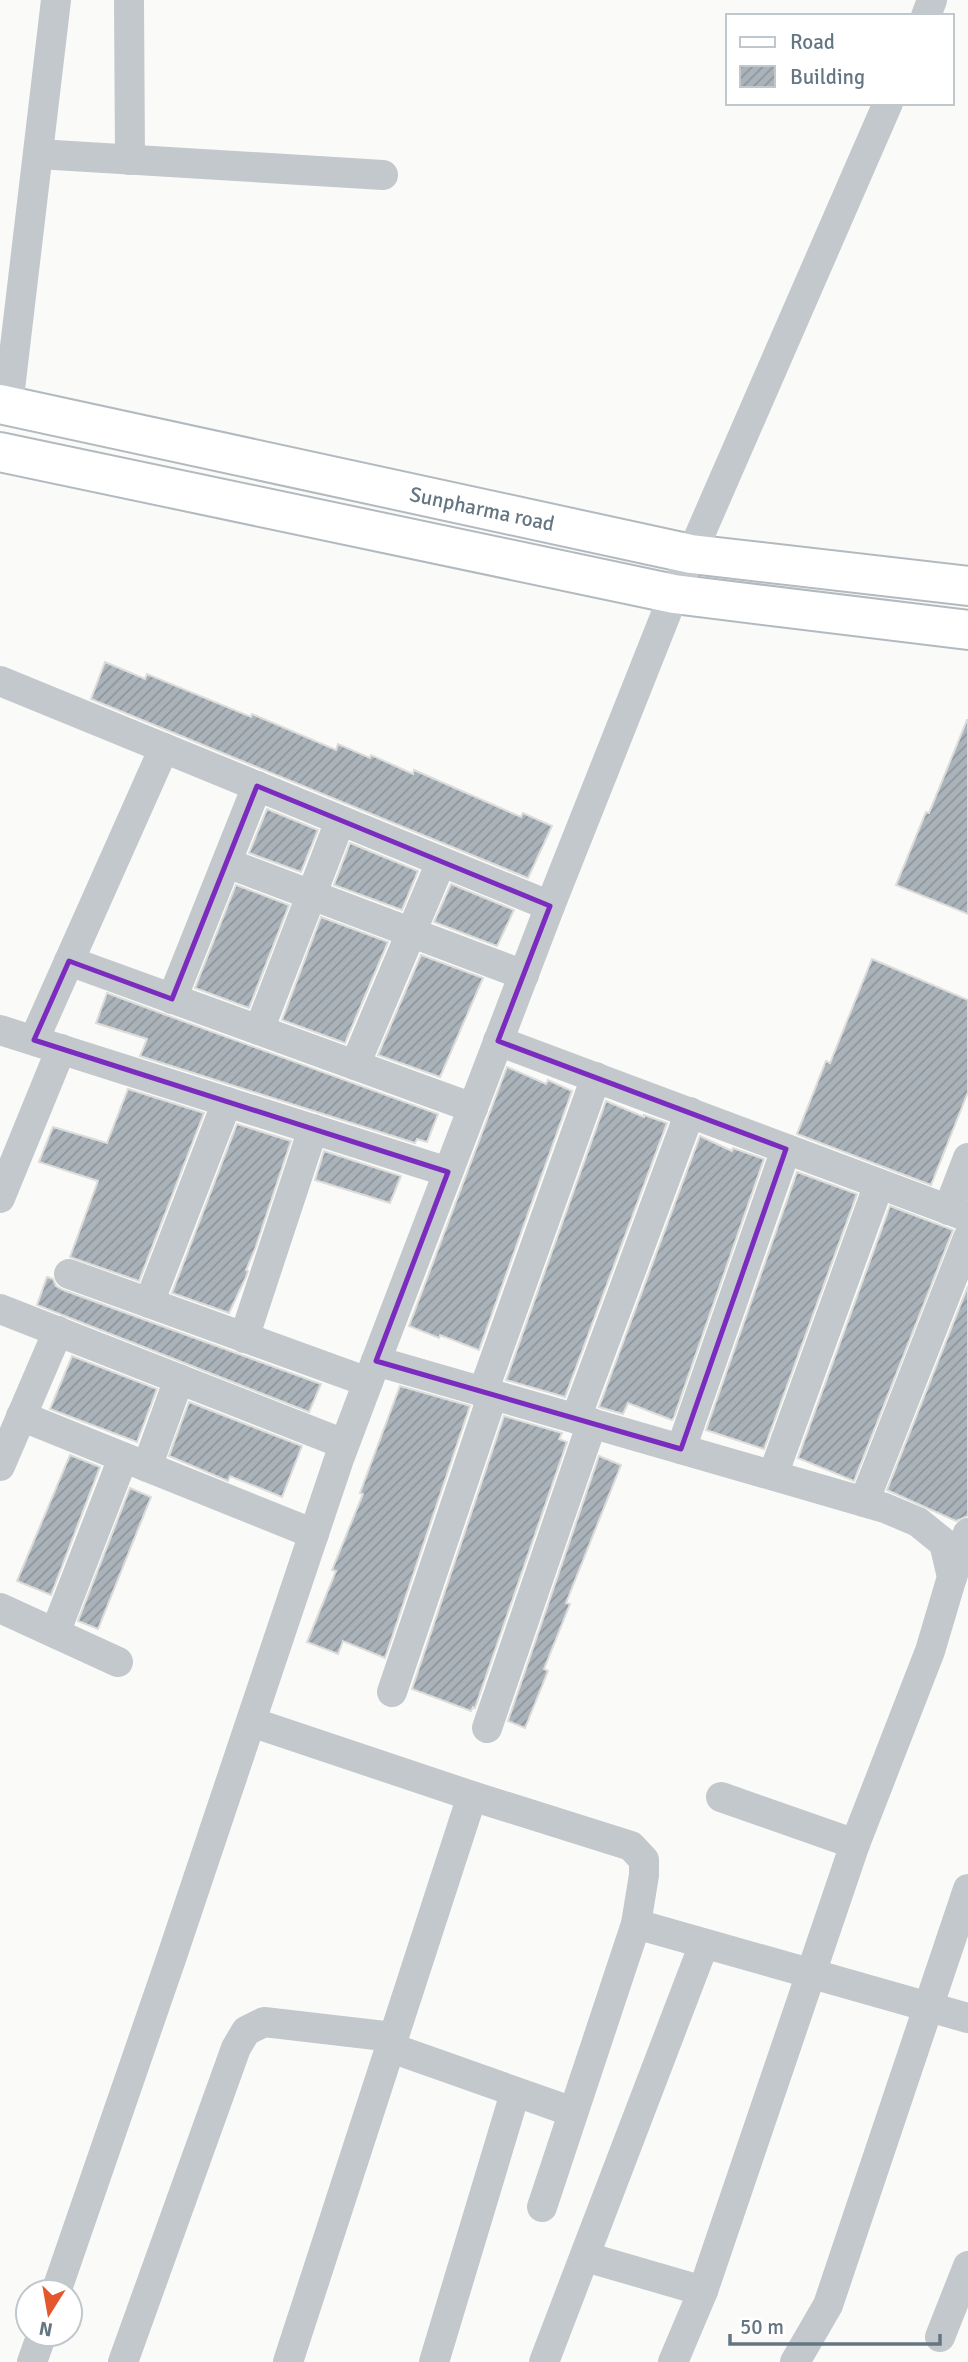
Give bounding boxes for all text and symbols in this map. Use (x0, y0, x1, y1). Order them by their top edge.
legend (726, 14, 954, 105)
text: Road (790, 29, 835, 55)
text: Building (790, 64, 865, 90)
street label: Sunpharma road (407, 481, 557, 537)
north arrow (14, 2278, 84, 2348)
scale bar (730, 2302, 940, 2346)
text: 50 m (740, 2314, 784, 2340)
text: N (37, 2316, 55, 2342)

